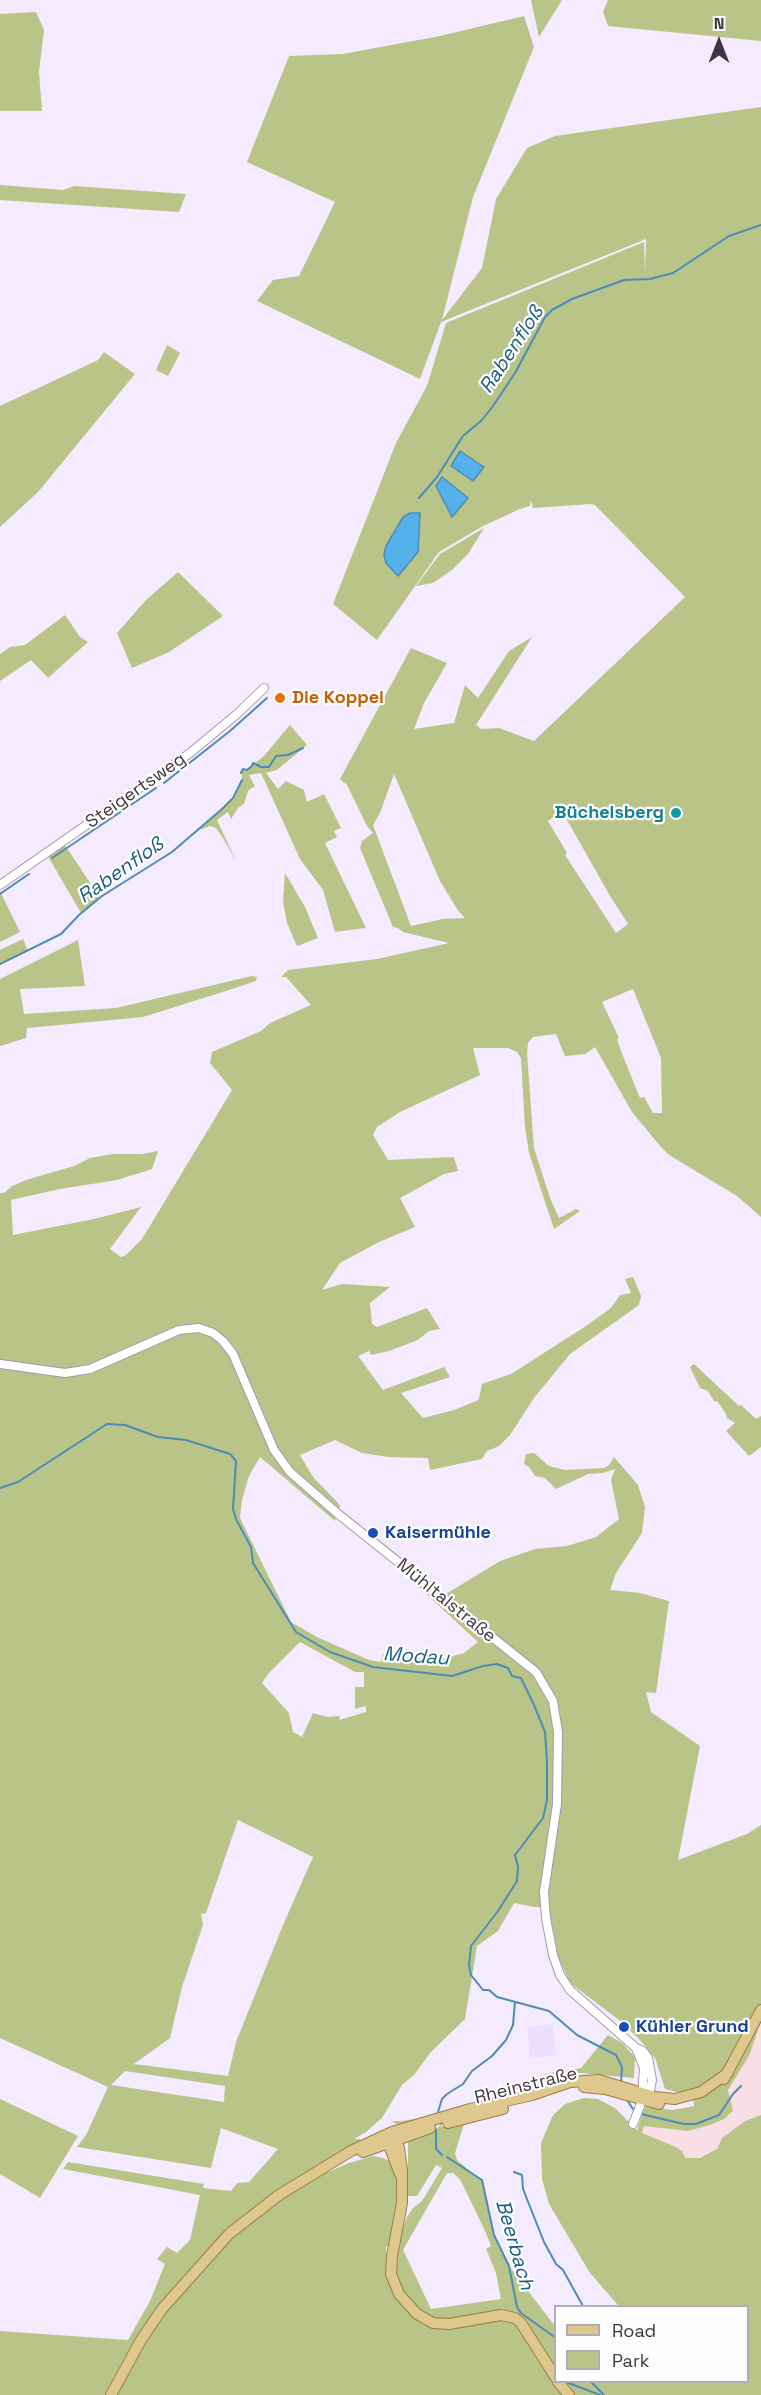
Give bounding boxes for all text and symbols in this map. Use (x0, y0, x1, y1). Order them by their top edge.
north arrow (689, 12, 749, 72)
text: N (714, 13, 724, 34)
water label: Rabenfloß (475, 302, 549, 398)
place label: Die Koppel (292, 687, 384, 709)
marker: Die Koppel (273, 691, 287, 705)
street label: Steigertsweg (82, 749, 190, 833)
place label: Büchelsberg (555, 802, 664, 824)
marker: Büchelsberg (669, 806, 683, 820)
water label: Rabenfloß (74, 833, 168, 909)
place label: Kaisermühle (385, 1522, 491, 1544)
marker: Kaisermühle (366, 1526, 380, 1540)
street label: Mühltalstraße (392, 1554, 500, 1648)
water label: Modau (382, 1643, 450, 1671)
place label: Kühler Grund (636, 2016, 749, 2038)
marker: Kühler Grund (617, 2020, 631, 2034)
street label: Rheinstraße (473, 2063, 579, 2109)
water label: Beerbach (490, 2197, 538, 2293)
legend (554, 2305, 749, 2383)
text: Road (612, 2319, 656, 2342)
text: Park (612, 2349, 649, 2372)

